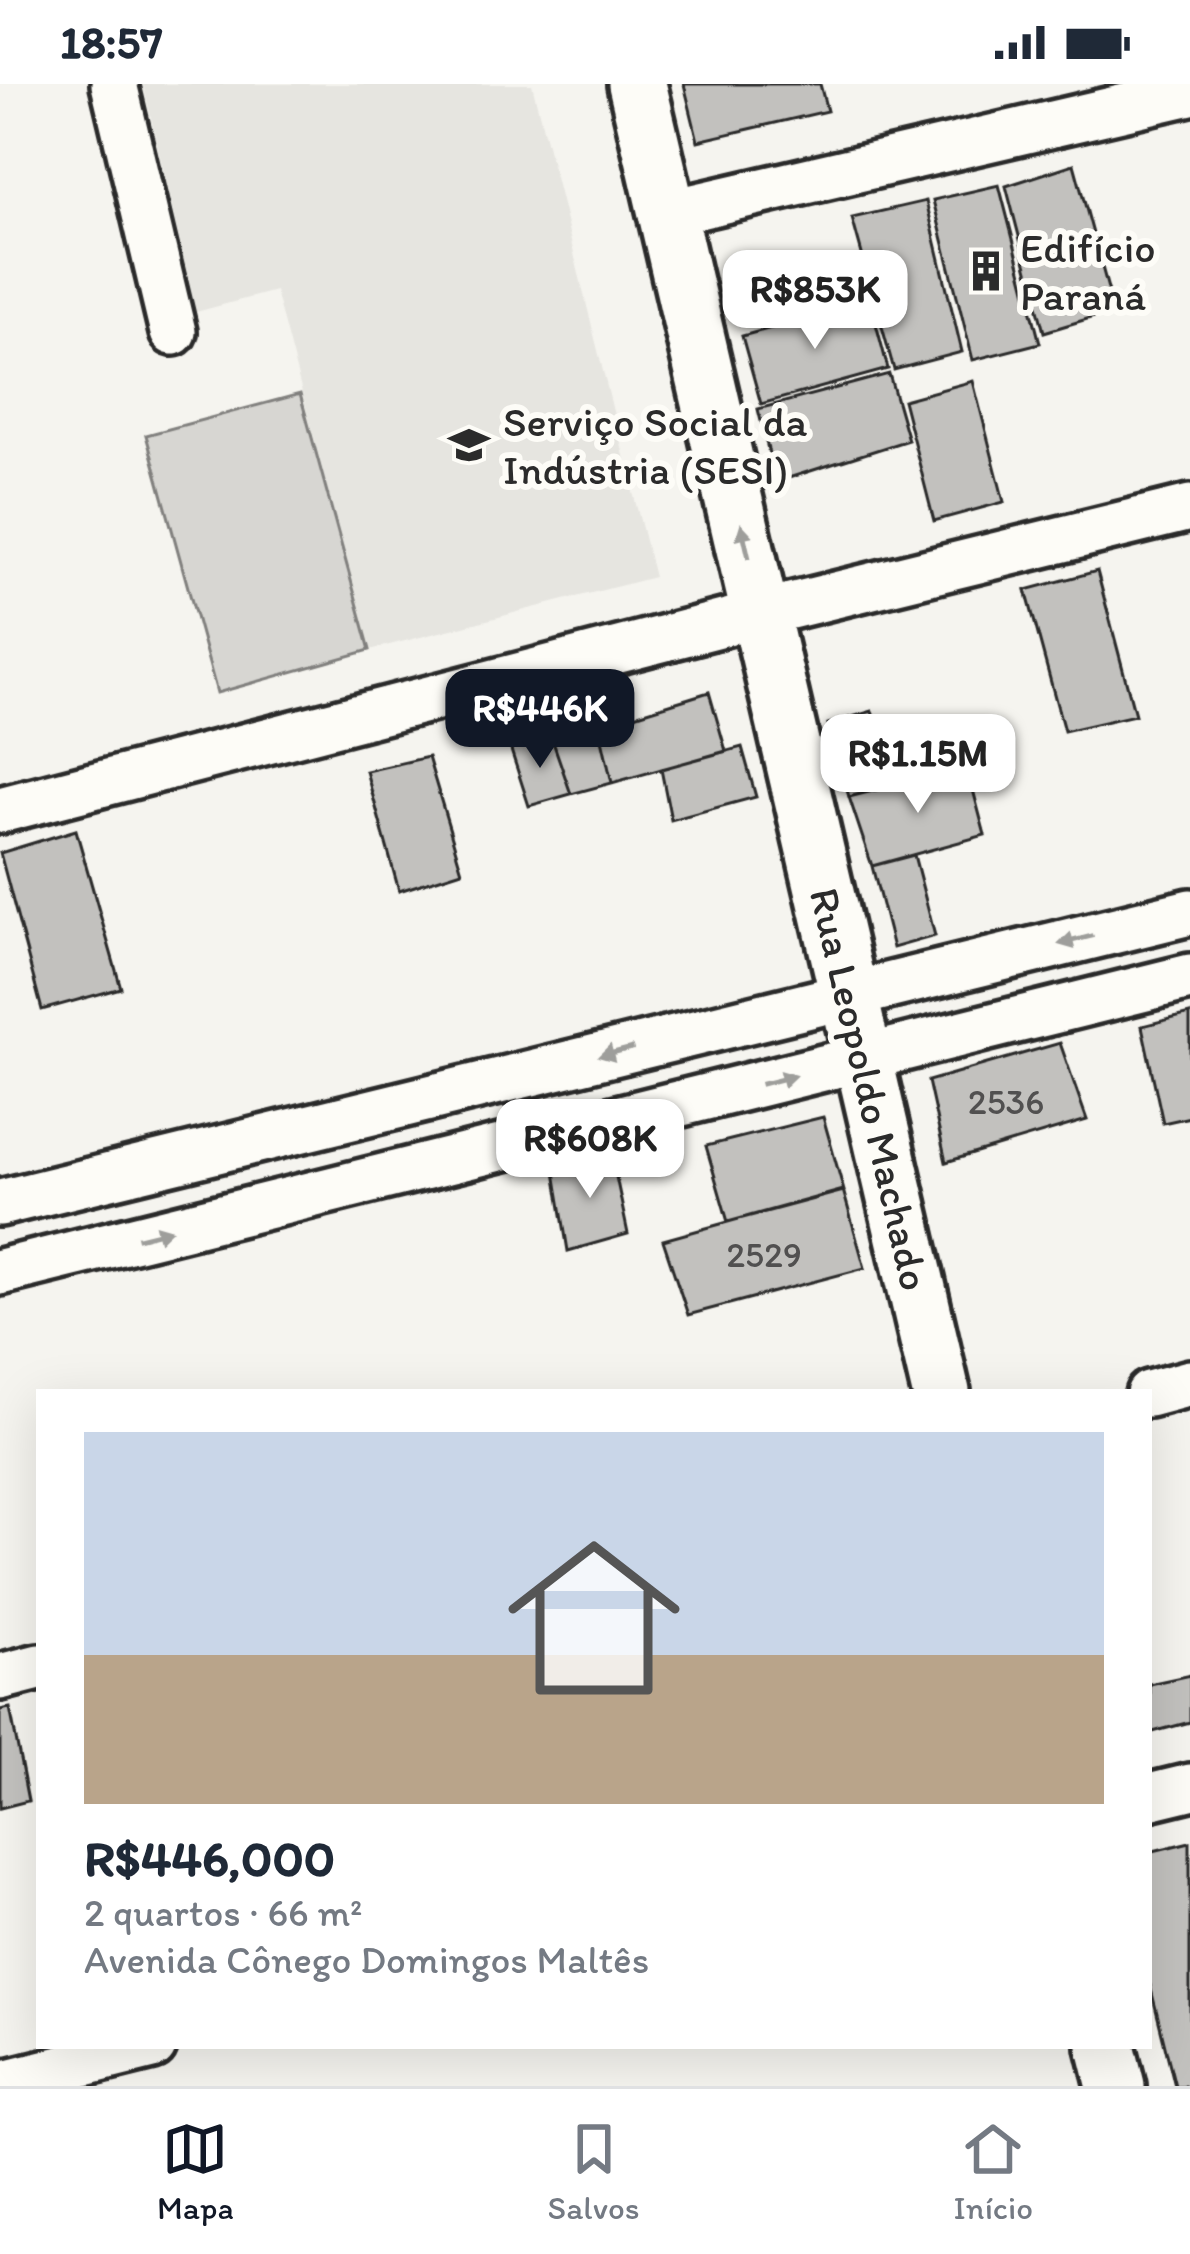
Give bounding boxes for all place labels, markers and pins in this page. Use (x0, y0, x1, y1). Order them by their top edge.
place label: Edifício Paraná (1020, 222, 1156, 321)
building icon: Edifício Paraná (963, 248, 1009, 294)
pin: R$853K (717, 250, 913, 352)
place label: Serviço Social da Indústria (SESI) (503, 396, 808, 495)
school or university icon: Serviço Social da Indústria (SESI) (446, 422, 492, 468)
pin: R$446K (442, 669, 638, 771)
pin: R$1.15M (807, 714, 1029, 816)
pin: R$608K (492, 1099, 688, 1201)

